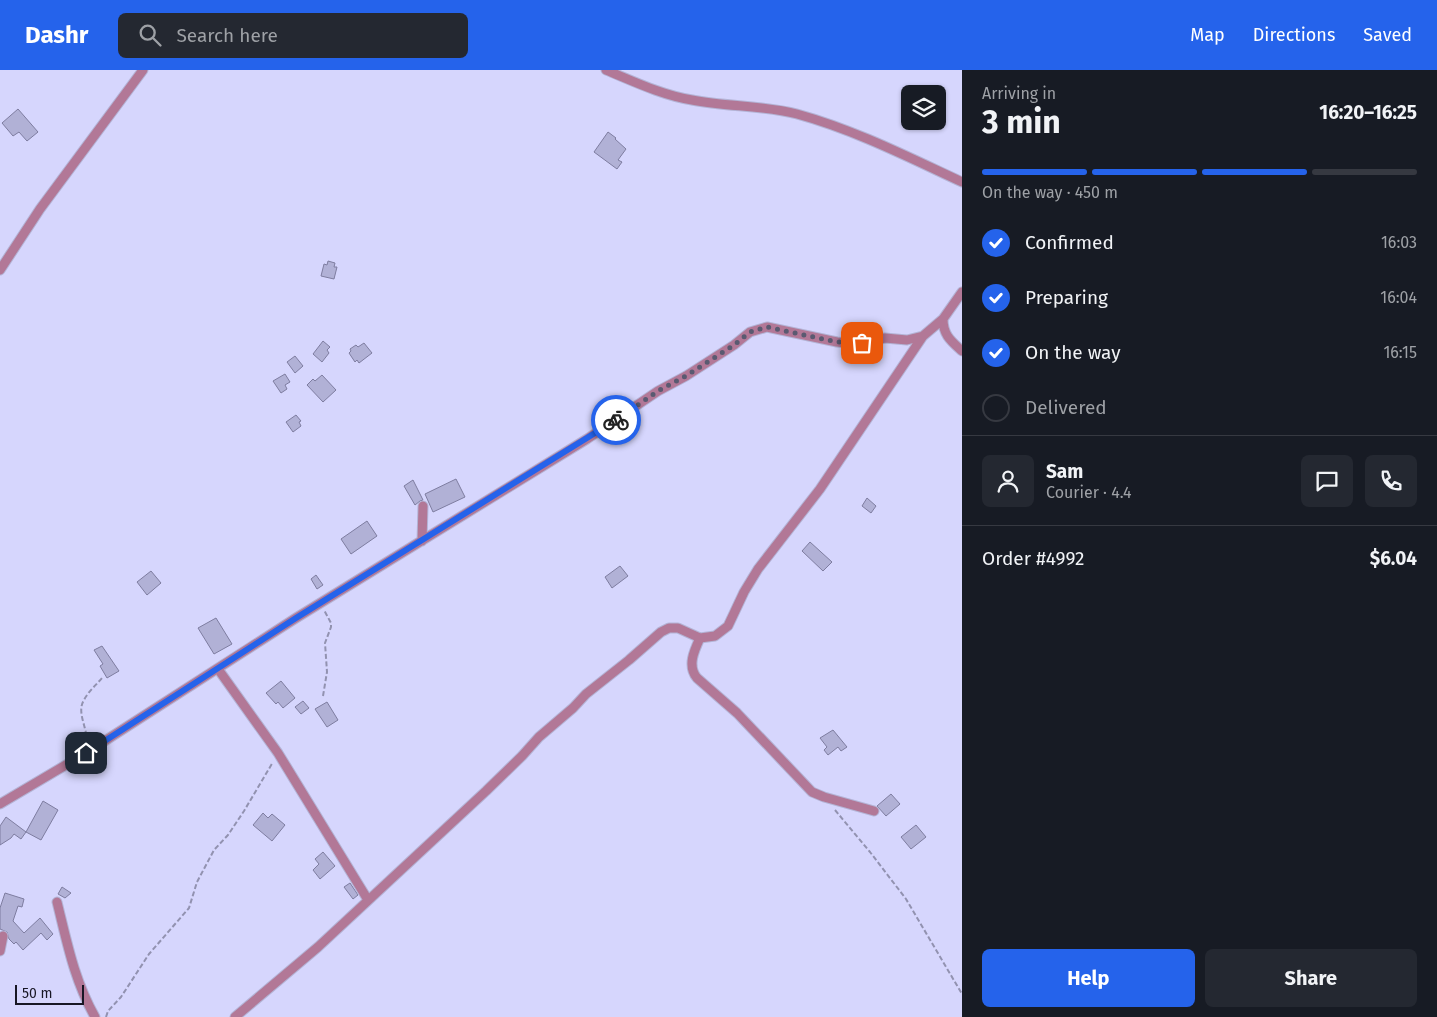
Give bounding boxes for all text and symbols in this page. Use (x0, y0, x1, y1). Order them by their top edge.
search box (118, 13, 468, 58)
text: Dashr (25, 21, 88, 49)
icon: search (136, 21, 164, 49)
text: Search here (176, 24, 278, 47)
text: Map (1190, 24, 1225, 46)
text: Directions (1253, 24, 1335, 46)
text: Saved (1363, 24, 1412, 46)
text: Arriving in (982, 84, 1056, 103)
map controls (901, 85, 946, 130)
button: layers (901, 85, 946, 130)
text: 16:20–16:25 (1319, 101, 1417, 124)
text: 3 min (982, 103, 1061, 141)
text: On the way · 450 m (982, 183, 1118, 202)
icon: check (982, 229, 1010, 257)
text: Confirmed (1025, 231, 1114, 254)
text: 16:03 (1381, 233, 1417, 252)
icon: check (982, 284, 1010, 312)
text: Preparing (1025, 286, 1108, 309)
text: 16:04 (1380, 288, 1417, 307)
pin (841, 322, 883, 364)
icon: bag (848, 329, 876, 357)
icon: check (982, 339, 1010, 367)
text: On the way (1025, 341, 1121, 364)
text: 16:15 (1383, 343, 1417, 362)
courier (591, 395, 641, 445)
text: Delivered (1025, 396, 1107, 419)
icon: bike (602, 406, 630, 434)
button: person (982, 455, 1034, 507)
button: chat (1301, 455, 1353, 507)
button: phone (1365, 455, 1417, 507)
text: Sam (1046, 460, 1083, 483)
text: Courier · 4.4 (1046, 483, 1132, 502)
text: Order #4992 (982, 547, 1085, 570)
text: $6.04 (1370, 547, 1417, 570)
pin (65, 732, 107, 774)
icon: home (72, 739, 100, 767)
button: Help (982, 949, 1195, 1007)
button: Share (1205, 949, 1417, 1007)
scale bar (15, 982, 84, 1005)
text: 50 m (22, 985, 53, 1002)

